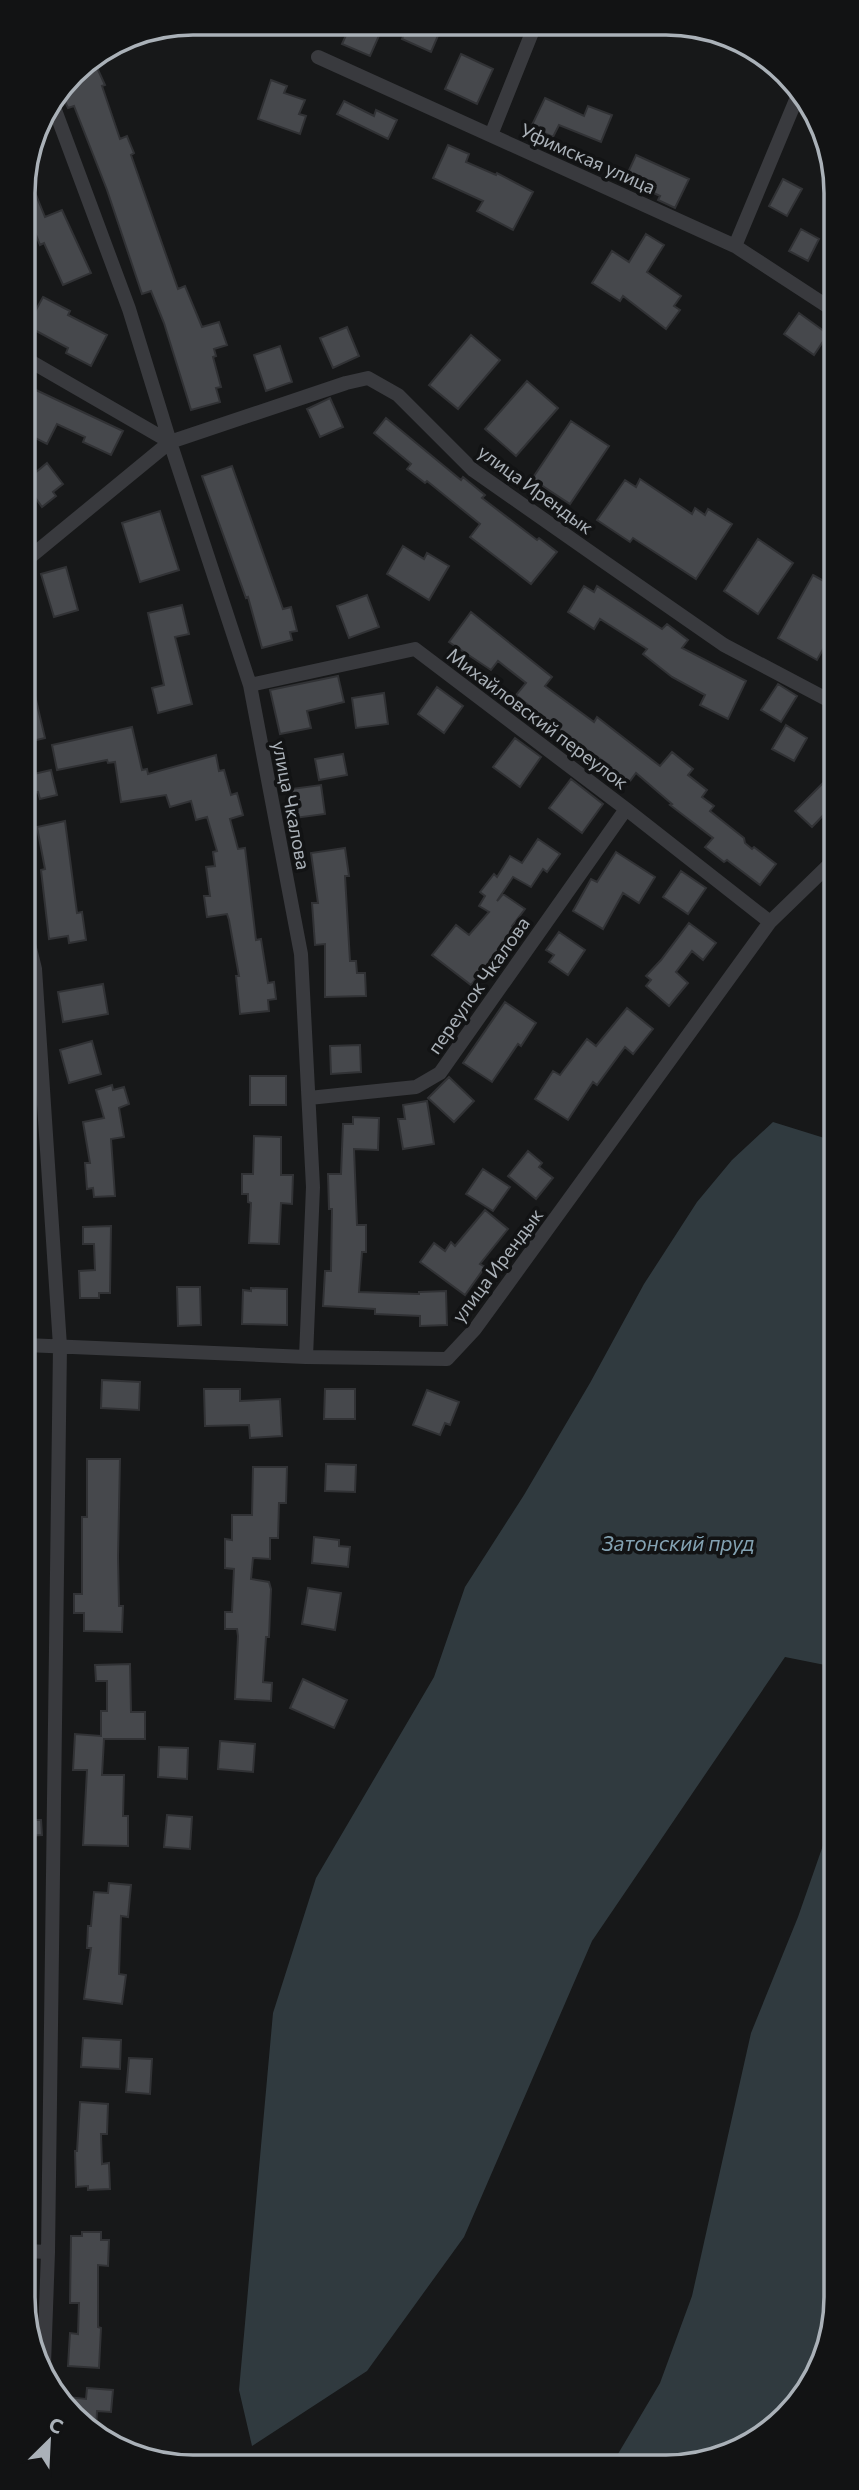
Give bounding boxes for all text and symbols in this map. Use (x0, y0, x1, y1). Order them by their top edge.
street label: Уфимская улица (517, 118, 659, 198)
street label: улица Ирендык (474, 439, 598, 539)
street label: Михайловский переулок (443, 642, 633, 794)
street label: улица Чкалова (268, 739, 316, 871)
street label: переулок Чкалова (422, 912, 534, 1058)
street label: улица Ирендык (447, 1203, 547, 1327)
water label: Затонский пруд (602, 1530, 754, 1555)
north arrow (14, 2406, 84, 2476)
text: С (46, 2412, 67, 2438)

